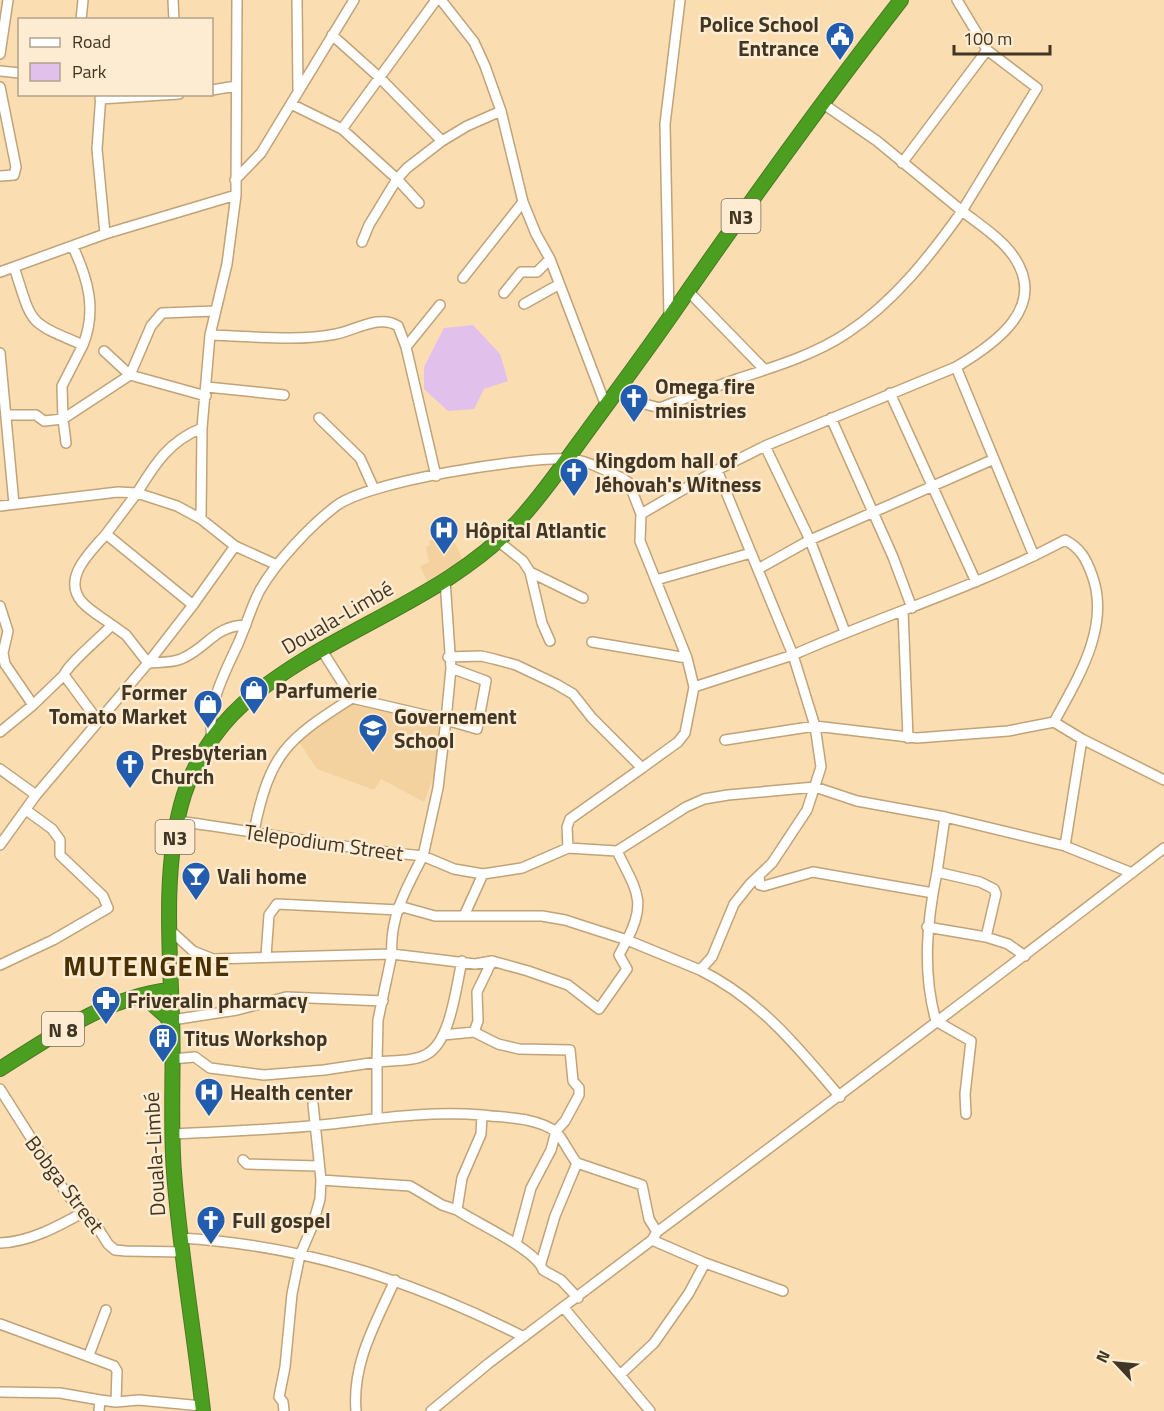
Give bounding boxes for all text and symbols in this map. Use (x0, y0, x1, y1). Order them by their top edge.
place label: Police School Entrance (699, 8, 819, 64)
legend (18, 18, 213, 96)
scale bar (954, 18, 1050, 56)
public building icon: Police School Entrance (824, 20, 856, 62)
text: 100 m (963, 25, 1012, 52)
text: Road (72, 28, 111, 55)
text: Park (72, 58, 107, 85)
road number: N3 (722, 199, 760, 233)
place label: Omega fire ministries (655, 370, 755, 426)
church icon: Omega fire ministries (618, 382, 650, 424)
place label: Kingdom hall of Jéhovah's Witness (595, 444, 761, 500)
church icon: Kingdom hall of Jéhovah's Witness (558, 456, 590, 498)
hospital icon: Hôpital Atlantic (428, 514, 460, 556)
place label: Hôpital Atlantic (465, 514, 606, 546)
street label: Douala-Limbé (275, 572, 399, 662)
shop icon: Parfumerie (238, 674, 270, 716)
place label: Parfumerie (275, 674, 377, 706)
place label: Former Tomato Market (49, 676, 187, 732)
shop icon: Former Tomato Market (192, 688, 224, 730)
place label: Governement School (394, 700, 517, 756)
school or university icon: Governement School (357, 712, 389, 754)
place label: Presbyterian Church (151, 736, 268, 792)
church icon: Presbyterian Church (114, 748, 146, 790)
street label: Telepodium Street (242, 815, 406, 869)
road number: N3 (156, 820, 195, 854)
bar icon: Vali home (180, 860, 212, 902)
place label: Vali home (217, 860, 307, 892)
district label: MUTENGENE (63, 945, 231, 986)
pharmacy icon: Friveralin pharmacy (90, 984, 122, 1026)
place label: Friveralin pharmacy (127, 984, 308, 1016)
road number: N 8 (42, 1012, 84, 1046)
building icon: Titus Workshop (147, 1022, 179, 1064)
place label: Titus Workshop (184, 1022, 327, 1054)
hospital icon: Health center (193, 1076, 225, 1118)
place label: Health center (230, 1076, 353, 1108)
street label: Douala-Limbé (135, 1091, 173, 1217)
street label: Bobga Street (18, 1128, 113, 1240)
church icon: Full gospel (195, 1204, 227, 1246)
place label: Full gospel (232, 1204, 331, 1236)
north arrow (1086, 1333, 1146, 1393)
text: N (1089, 1346, 1116, 1367)

